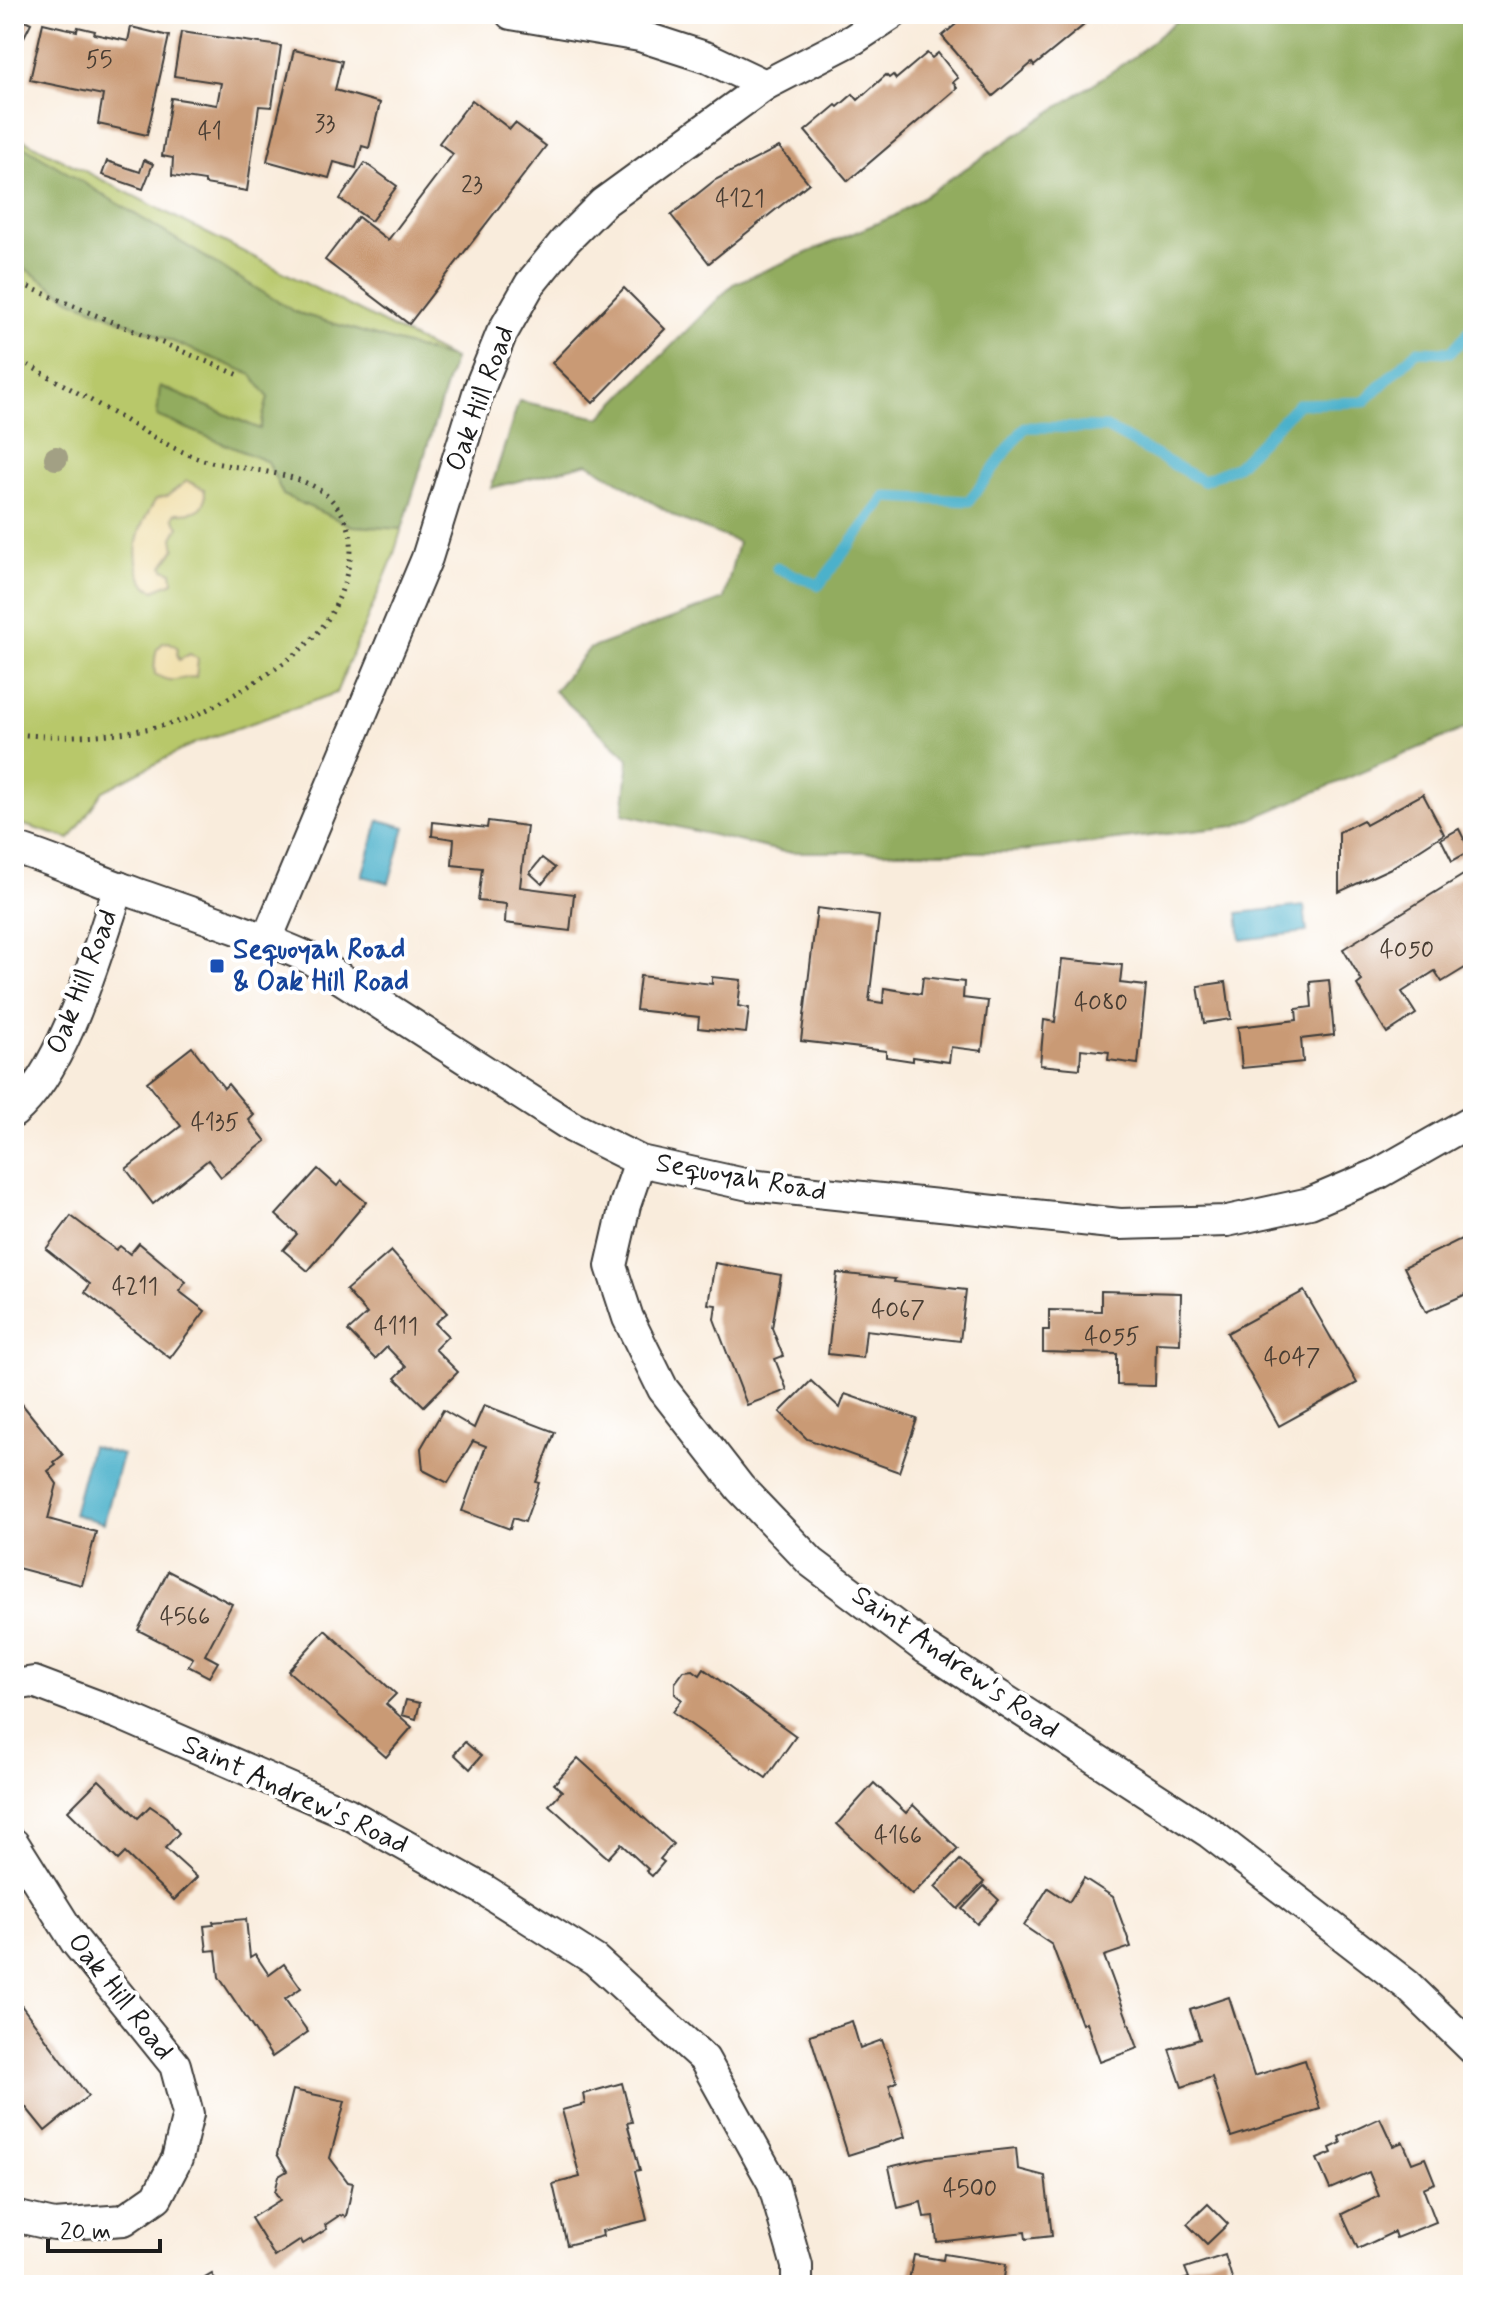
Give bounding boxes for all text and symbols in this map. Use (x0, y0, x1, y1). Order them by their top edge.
house number: 55 (85, 45, 113, 76)
house number: 33 (315, 109, 336, 140)
house number: 41 (198, 117, 222, 148)
house number: 23 (461, 170, 483, 201)
house number: 4121 (715, 184, 765, 215)
street label: Oak Hill Road (438, 321, 524, 477)
street label: Oak Hill Road (38, 904, 128, 1060)
place label: Sequoyah Road & Oak Hill Road (233, 932, 409, 1001)
house number: 4050 (1380, 935, 1434, 966)
marker: Sequoyah Road & Oak Hill Road (208, 957, 226, 975)
house number: 4080 (1074, 988, 1128, 1019)
house number: 4135 (191, 1108, 239, 1139)
street label: Sequoyah Road (653, 1145, 829, 1211)
house number: 4211 (112, 1272, 158, 1303)
house number: 4067 (871, 1295, 925, 1326)
house number: 4111 (374, 1312, 418, 1343)
house number: 4055 (1084, 1322, 1140, 1353)
house number: 4047 (1264, 1343, 1320, 1374)
street label: Saint Andrew's Road (844, 1577, 1066, 1749)
house number: 4566 (160, 1602, 210, 1633)
street label: Saint Andrew's Road (176, 1726, 414, 1864)
house number: 4166 (874, 1821, 922, 1852)
street label: Oak Hill Road (59, 1926, 181, 2068)
house number: 4500 (943, 2174, 997, 2205)
scale bar (48, 2203, 160, 2253)
text: 20 m (60, 2217, 111, 2248)

